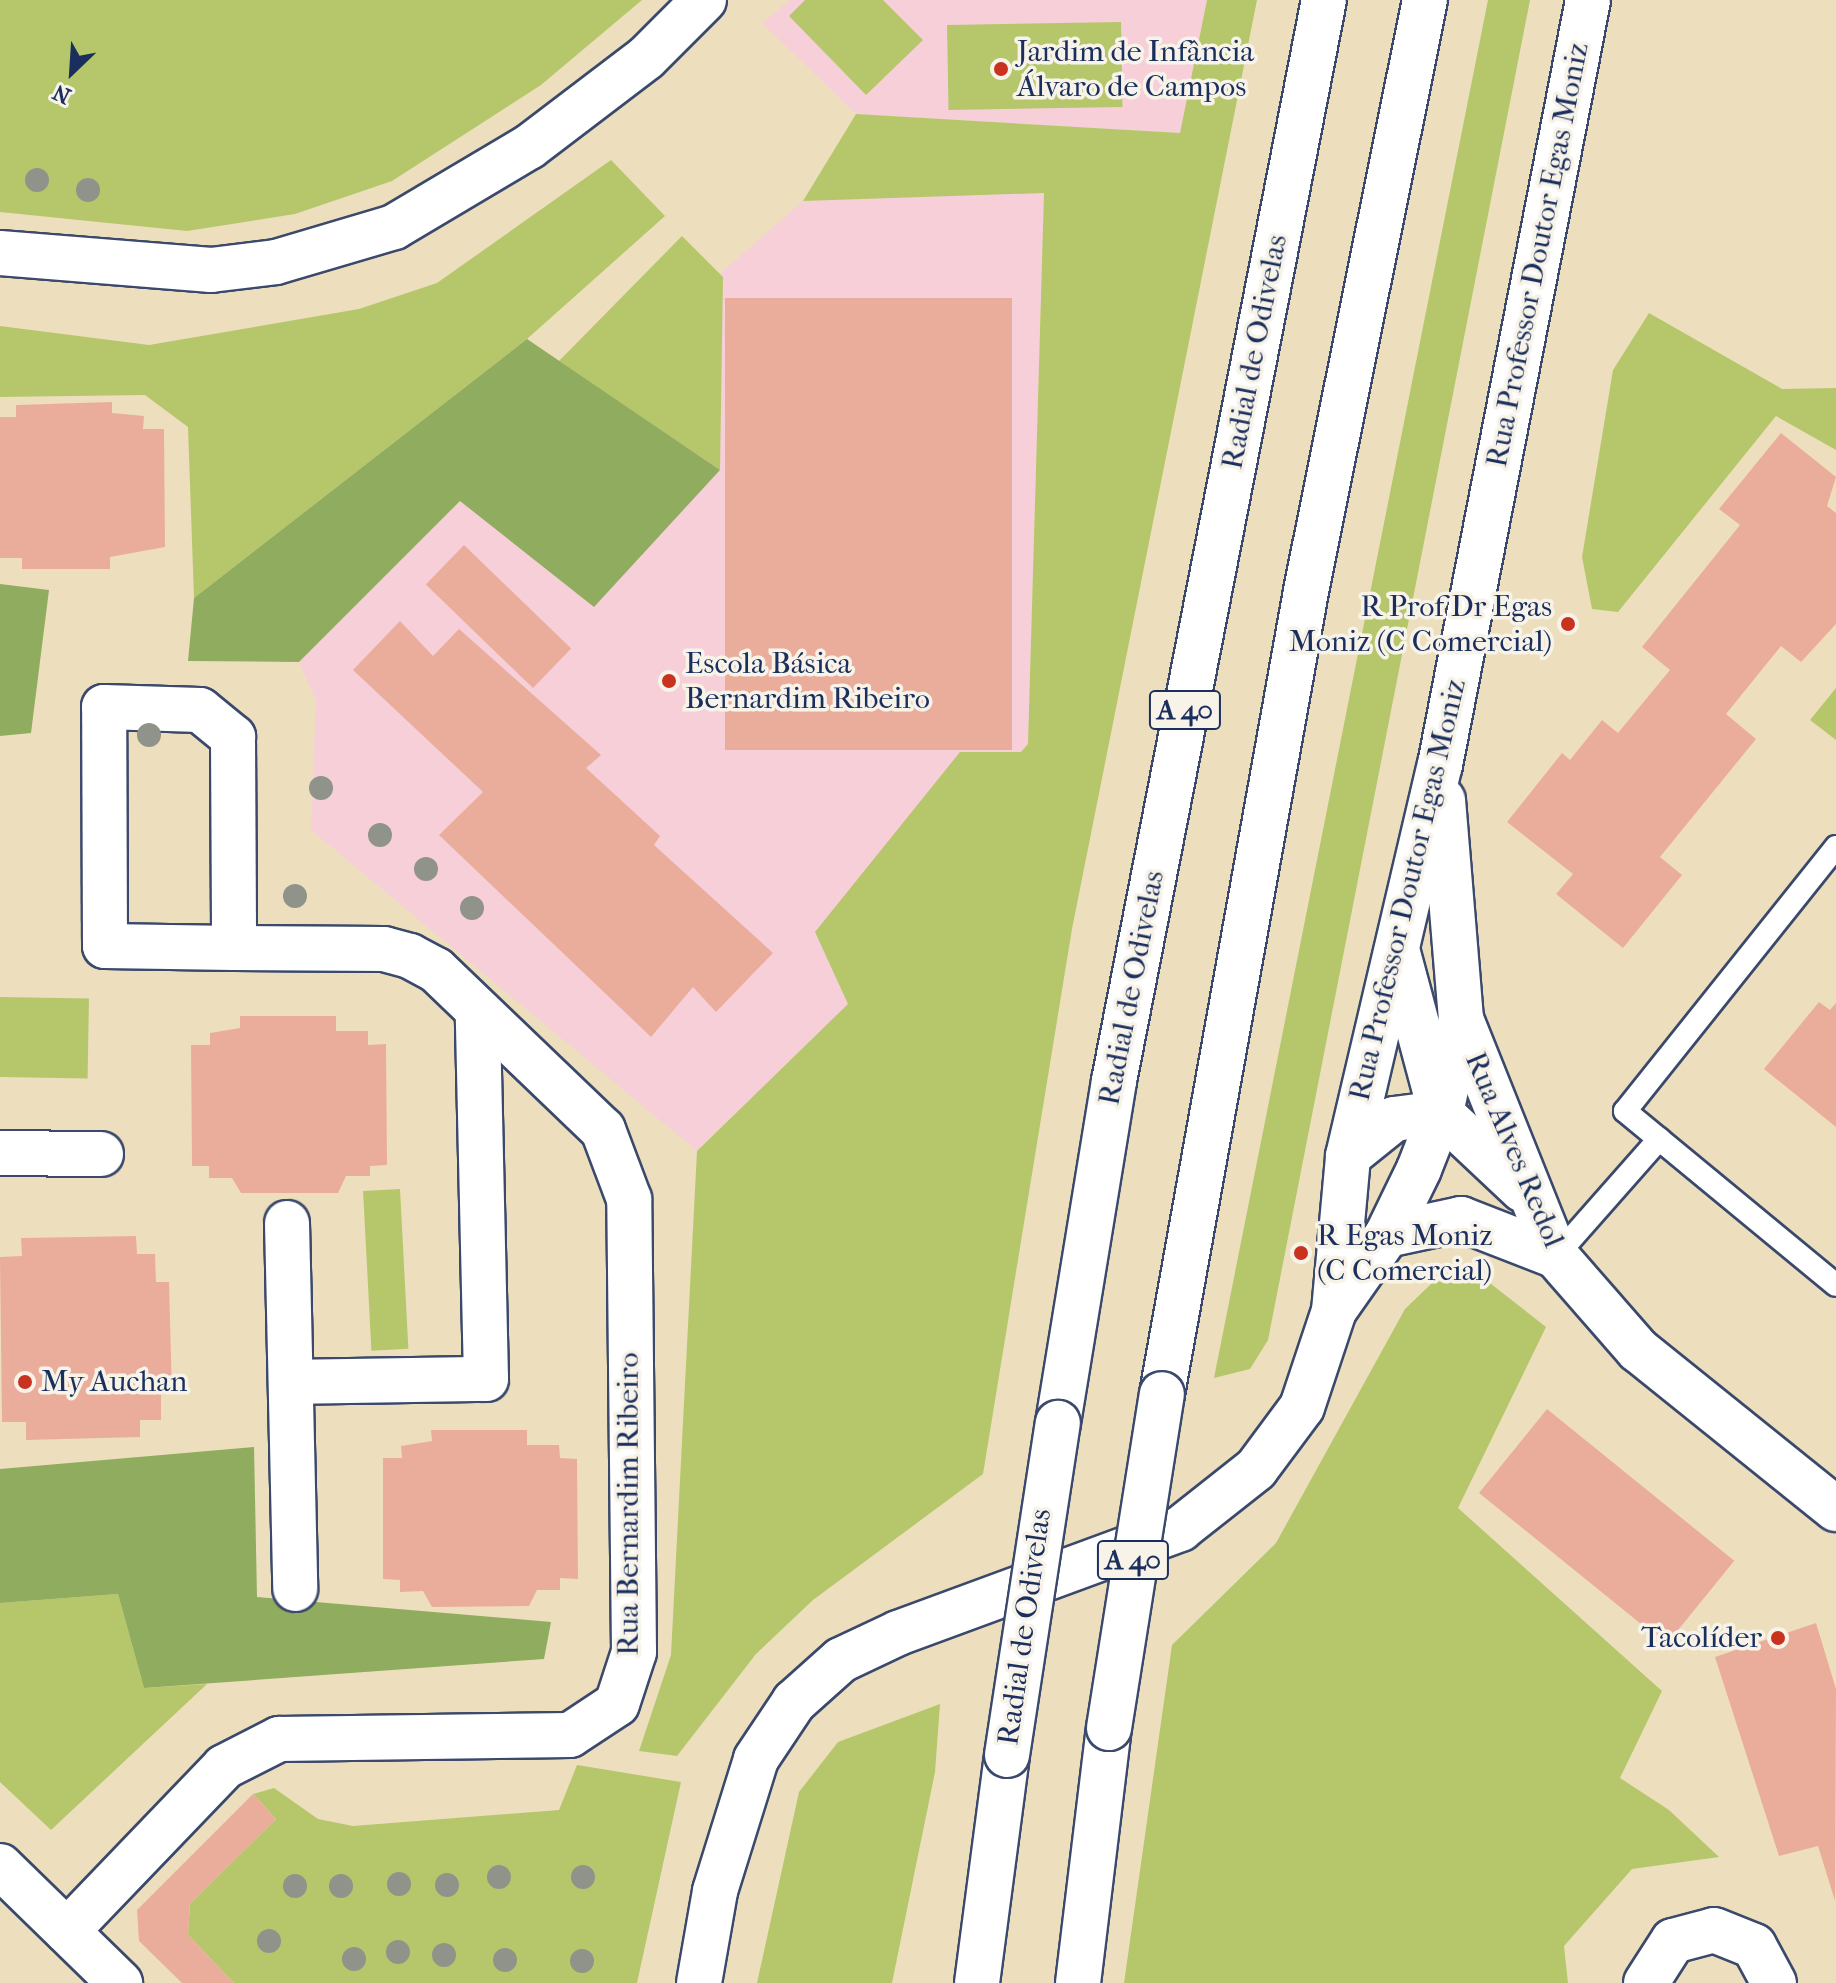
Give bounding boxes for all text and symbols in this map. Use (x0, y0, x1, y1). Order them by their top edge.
north arrow (32, 32, 112, 112)
place label: Jardim de Infância Álvaro de Campos (1017, 34, 1254, 104)
street label: Rua Professor Doutor Egas Moniz (1479, 40, 1597, 470)
marker: Jardim de Infância Álvaro de Campos (992, 60, 1010, 78)
text: N (49, 78, 75, 109)
street label: Radial de Odivelas (1215, 232, 1295, 472)
place label: R Prof Dr Egas Moniz (C Comercial) (1289, 589, 1552, 660)
marker: R Prof Dr Egas Moniz (C Comercial) (1559, 615, 1577, 633)
place label: Escola Básica Bernardim Ribeiro (685, 646, 930, 716)
marker: Escola Básica Bernardim Ribeiro (660, 672, 678, 690)
street label: Rua Professor Doutor Egas Moniz (1342, 676, 1474, 1104)
road number: A 40 (1147, 686, 1223, 734)
street label: Radial de Odivelas (1092, 868, 1172, 1108)
street label: Rua Alves Redol (1457, 1047, 1571, 1253)
place label: R Egas Moniz (C Comercial) (1317, 1218, 1493, 1288)
marker: R Egas Moniz (C Comercial) (1292, 1244, 1310, 1262)
street label: Rua Bernardim Ribeiro (611, 1352, 647, 1656)
place label: My Auchan (41, 1364, 188, 1400)
marker: My Auchan (16, 1373, 34, 1391)
street label: Radial de Odivelas (991, 1506, 1059, 1748)
road number: A 40 (1095, 1536, 1171, 1584)
place label: Tacolíder (1641, 1620, 1762, 1656)
marker: Tacolíder (1769, 1629, 1787, 1647)

